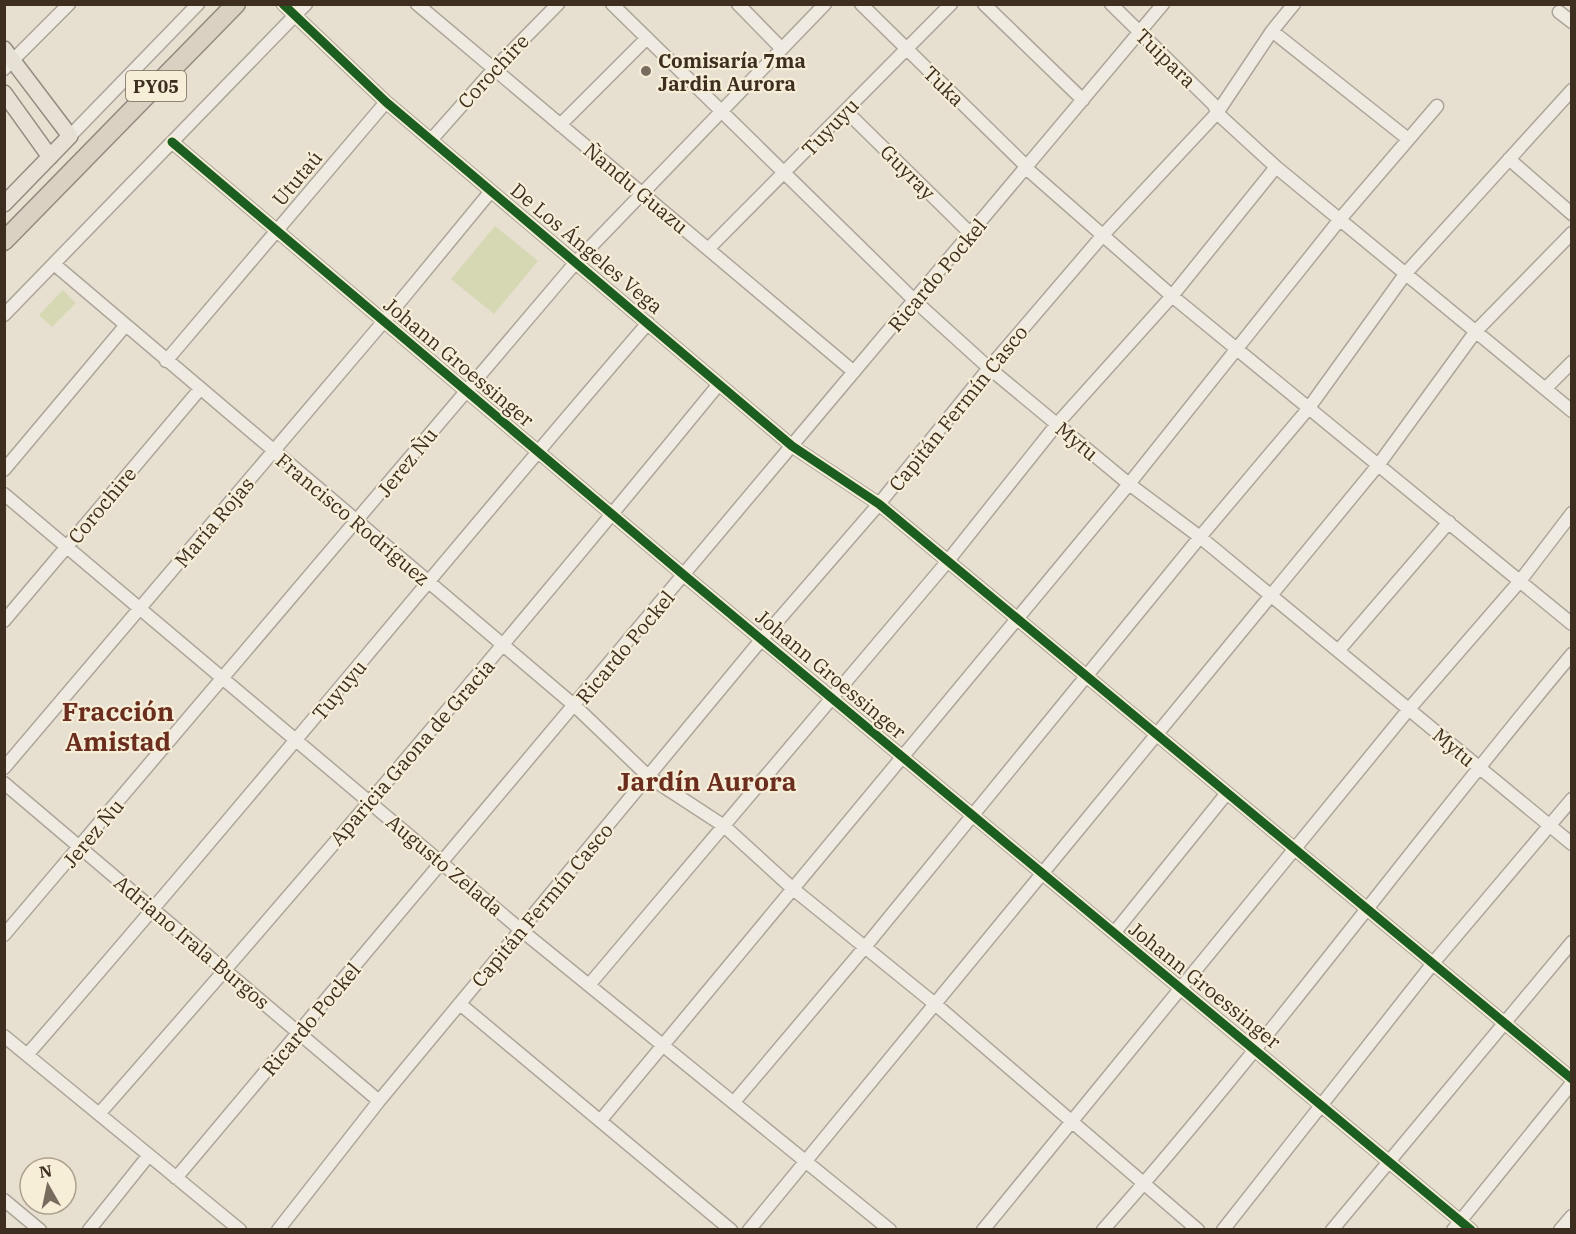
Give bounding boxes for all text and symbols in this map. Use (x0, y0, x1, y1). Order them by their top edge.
street label: Tuipara (1130, 22, 1202, 94)
street label: Corochire (451, 28, 535, 114)
place label: Comisaría 7ma Jardin Aurora (658, 47, 806, 97)
street label: Tuka (917, 60, 971, 112)
marker: Comisaría 7ma Jardin Aurora (639, 64, 653, 78)
road number: PY05 (126, 71, 186, 101)
street label: Tuyuyu (796, 92, 864, 162)
street label: Ñandu Guazu (578, 136, 694, 240)
street label: Guyray (875, 139, 942, 206)
street label: Ututaú (266, 145, 328, 211)
street label: De Los Ángeles Vega (505, 176, 669, 320)
street label: Ricardo Pockel (882, 213, 992, 337)
street label: Johann Groessinger (378, 291, 540, 433)
street label: Capitán Fermín Casco (882, 319, 1034, 497)
street label: Mytu (1050, 415, 1104, 467)
street label: Jerez Ñu (371, 422, 443, 502)
street label: Francisco Rodríguez (270, 447, 436, 591)
street label: Corochire (62, 461, 142, 549)
street label: María Rojas (168, 471, 260, 573)
street label: Ricardo Pockel (570, 585, 680, 709)
street label: Johann Groessinger (750, 603, 912, 745)
street label: Aparicia Gaona de Gracia (324, 653, 501, 851)
street label: Tuyuyu (306, 654, 372, 726)
district label: Fracción Amistad (62, 694, 174, 758)
street label: Mytu (1427, 721, 1481, 773)
district label: Jardín Aurora (617, 764, 797, 798)
street label: Jerez Ñu (56, 793, 130, 873)
street label: Augusto Zelada (381, 808, 509, 922)
street label: Capitán Fermín Casco (465, 817, 619, 993)
street label: Adriano Irala Burgos (109, 869, 275, 1015)
street label: Johann Groessinger (1123, 915, 1287, 1055)
street label: Ricardo Pockel (256, 957, 366, 1081)
north arrow (18, 1156, 78, 1216)
text: N (38, 1160, 53, 1182)

